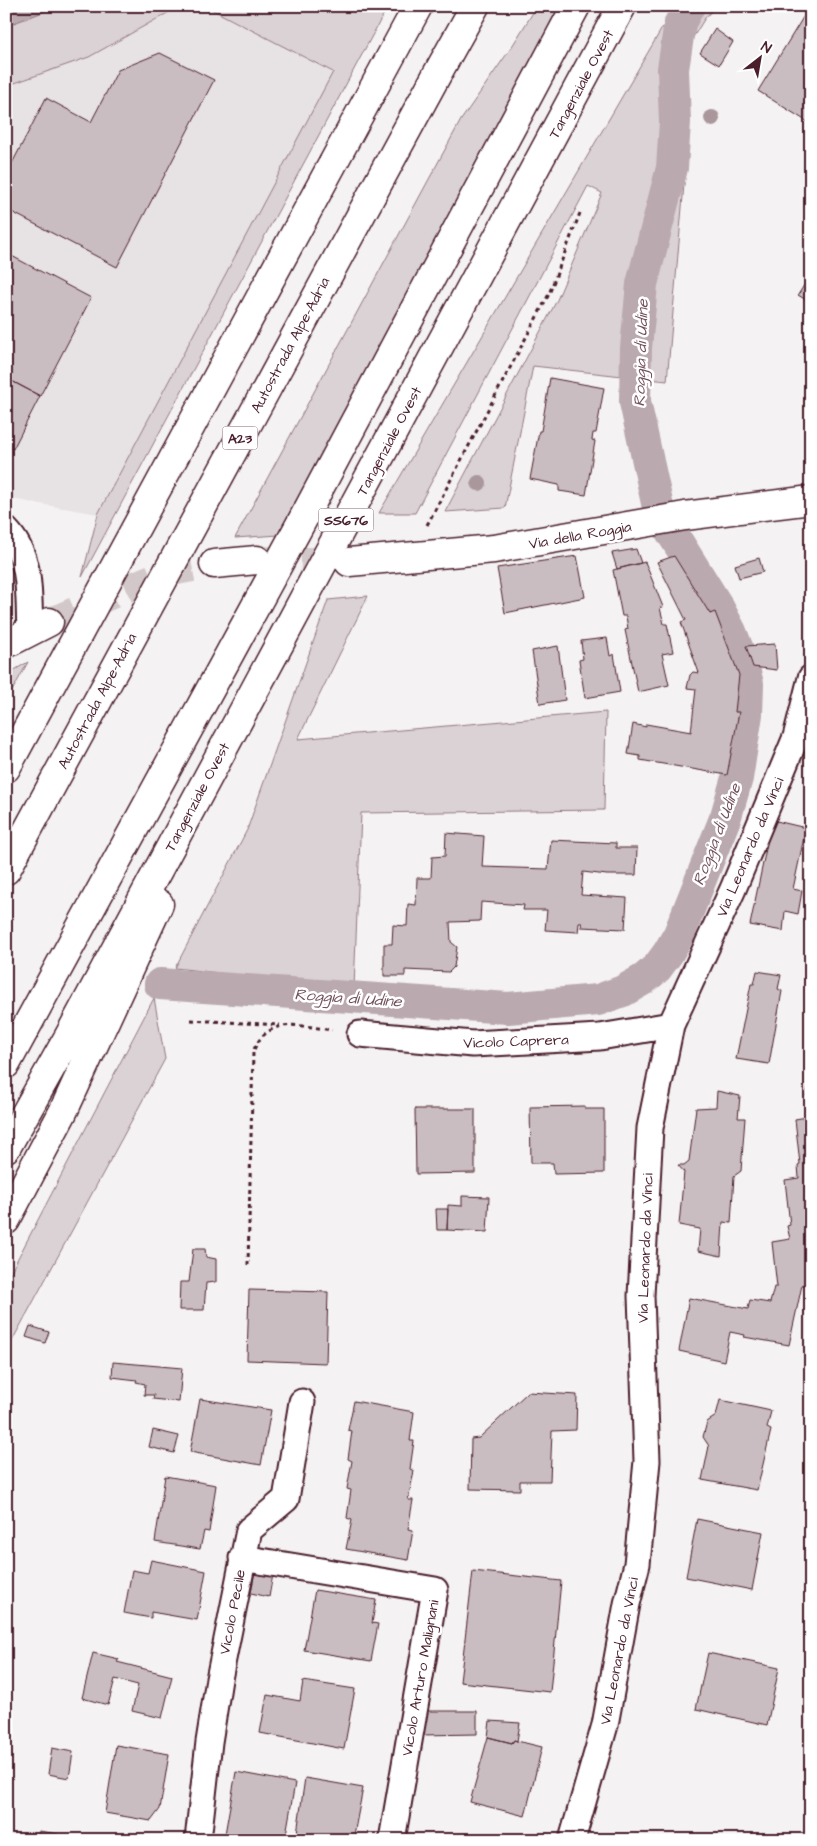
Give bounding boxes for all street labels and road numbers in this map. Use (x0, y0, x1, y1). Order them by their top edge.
street label: Tangenziale Ovest (544, 26, 620, 143)
street label: Autostrada Alpe-Adria (246, 273, 335, 417)
street label: Tangenziale Ovest (352, 383, 428, 500)
road number: A23 (222, 426, 258, 449)
road number: SS676 (318, 508, 374, 532)
street label: Via della Roggia (527, 516, 634, 556)
street label: Autostrada Alpe-Adria (53, 629, 142, 773)
street label: Tangenziale Ovest (160, 739, 236, 856)
street label: Via Leonardo da Vinci (711, 773, 790, 920)
street label: Vicolo Caprera (463, 1029, 569, 1054)
street label: Via Leonardo da Vinci (632, 1172, 659, 1323)
street label: Vicolo Pecile (214, 1568, 251, 1656)
street label: Via Leonardo da Vinci (595, 1575, 644, 1727)
street label: Vicolo Arturo Malignani (396, 1598, 446, 1758)

